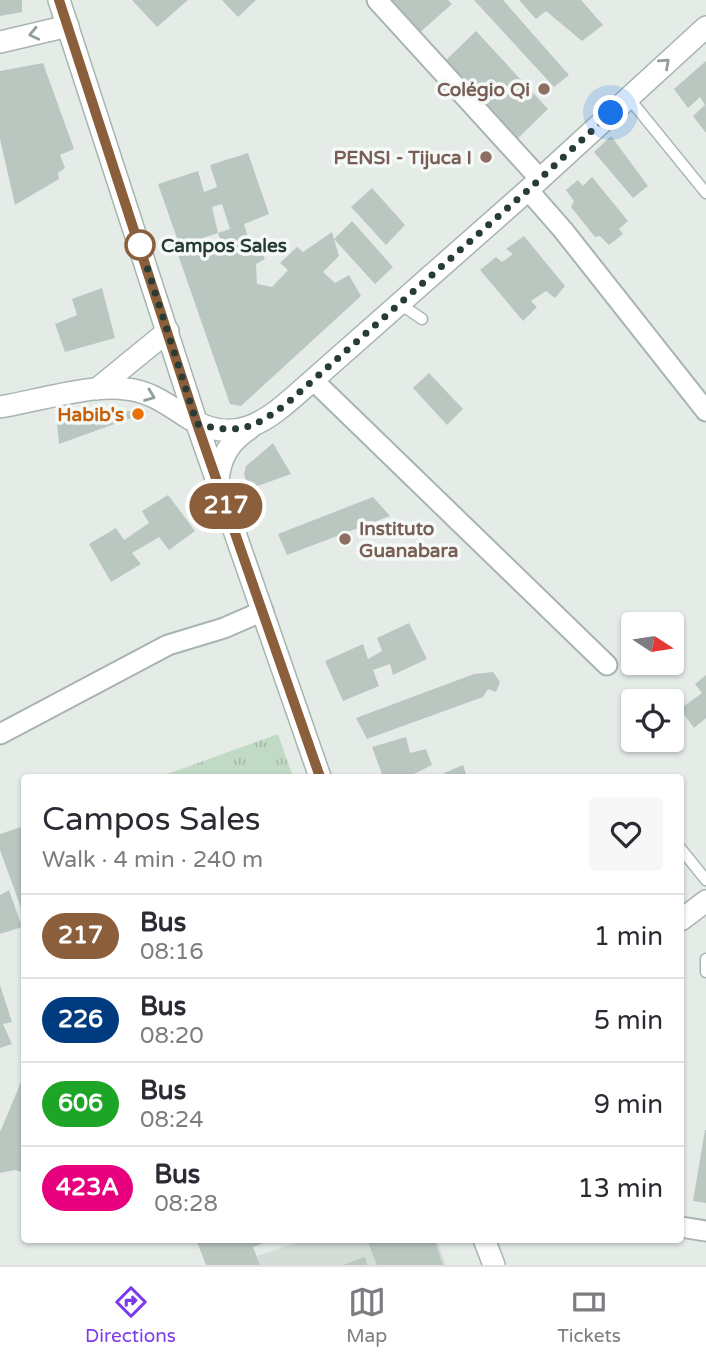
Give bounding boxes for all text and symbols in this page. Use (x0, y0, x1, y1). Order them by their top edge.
one-way arrow (28, 26, 40, 40)
one-way arrow (657, 59, 670, 71)
place label: Colégio Qi (437, 79, 530, 102)
marker: Colégio Qi (536, 81, 552, 97)
your location (593, 95, 628, 130)
place label: PENSI - Tijuca I (333, 147, 472, 170)
marker: PENSI - Tijuca I (478, 149, 494, 165)
marker: Campos Sales (125, 230, 155, 260)
place label: Campos Sales (161, 235, 287, 258)
one-way arrow (144, 388, 156, 402)
place label: Habib's (57, 404, 124, 426)
marker: Habib's (130, 406, 146, 422)
line badge: 217 (186, 483, 266, 529)
text: 217 (203, 491, 249, 520)
place label: Instituto Guanabara (359, 518, 459, 562)
marker: Instituto Guanabara (337, 531, 353, 547)
north arrow (621, 612, 684, 676)
map controls (621, 612, 684, 752)
button: locate (621, 689, 684, 752)
button: heart (589, 797, 663, 871)
text: Campos Sales (42, 800, 261, 839)
text: Walk · 4 min · 240 m (42, 846, 263, 874)
text: Bus (140, 907, 186, 938)
text: 217 (58, 921, 103, 950)
text: 1 min (594, 921, 663, 952)
text: 08:16 (140, 938, 204, 966)
text: Bus (140, 991, 186, 1022)
text: 226 (58, 1005, 103, 1034)
text: 5 min (594, 1005, 663, 1036)
text: 08:20 (140, 1022, 204, 1050)
text: Bus (140, 1075, 186, 1106)
text: 606 (58, 1089, 103, 1118)
text: 9 min (594, 1089, 663, 1120)
text: 08:24 (140, 1106, 204, 1134)
text: Bus (154, 1159, 200, 1190)
text: 423A (56, 1173, 119, 1202)
text: 13 min (577, 1173, 663, 1204)
text: 08:28 (154, 1190, 218, 1218)
tab: Directions (85, 1283, 176, 1347)
tab: Map (346, 1283, 387, 1347)
tab: Tickets (557, 1283, 621, 1347)

